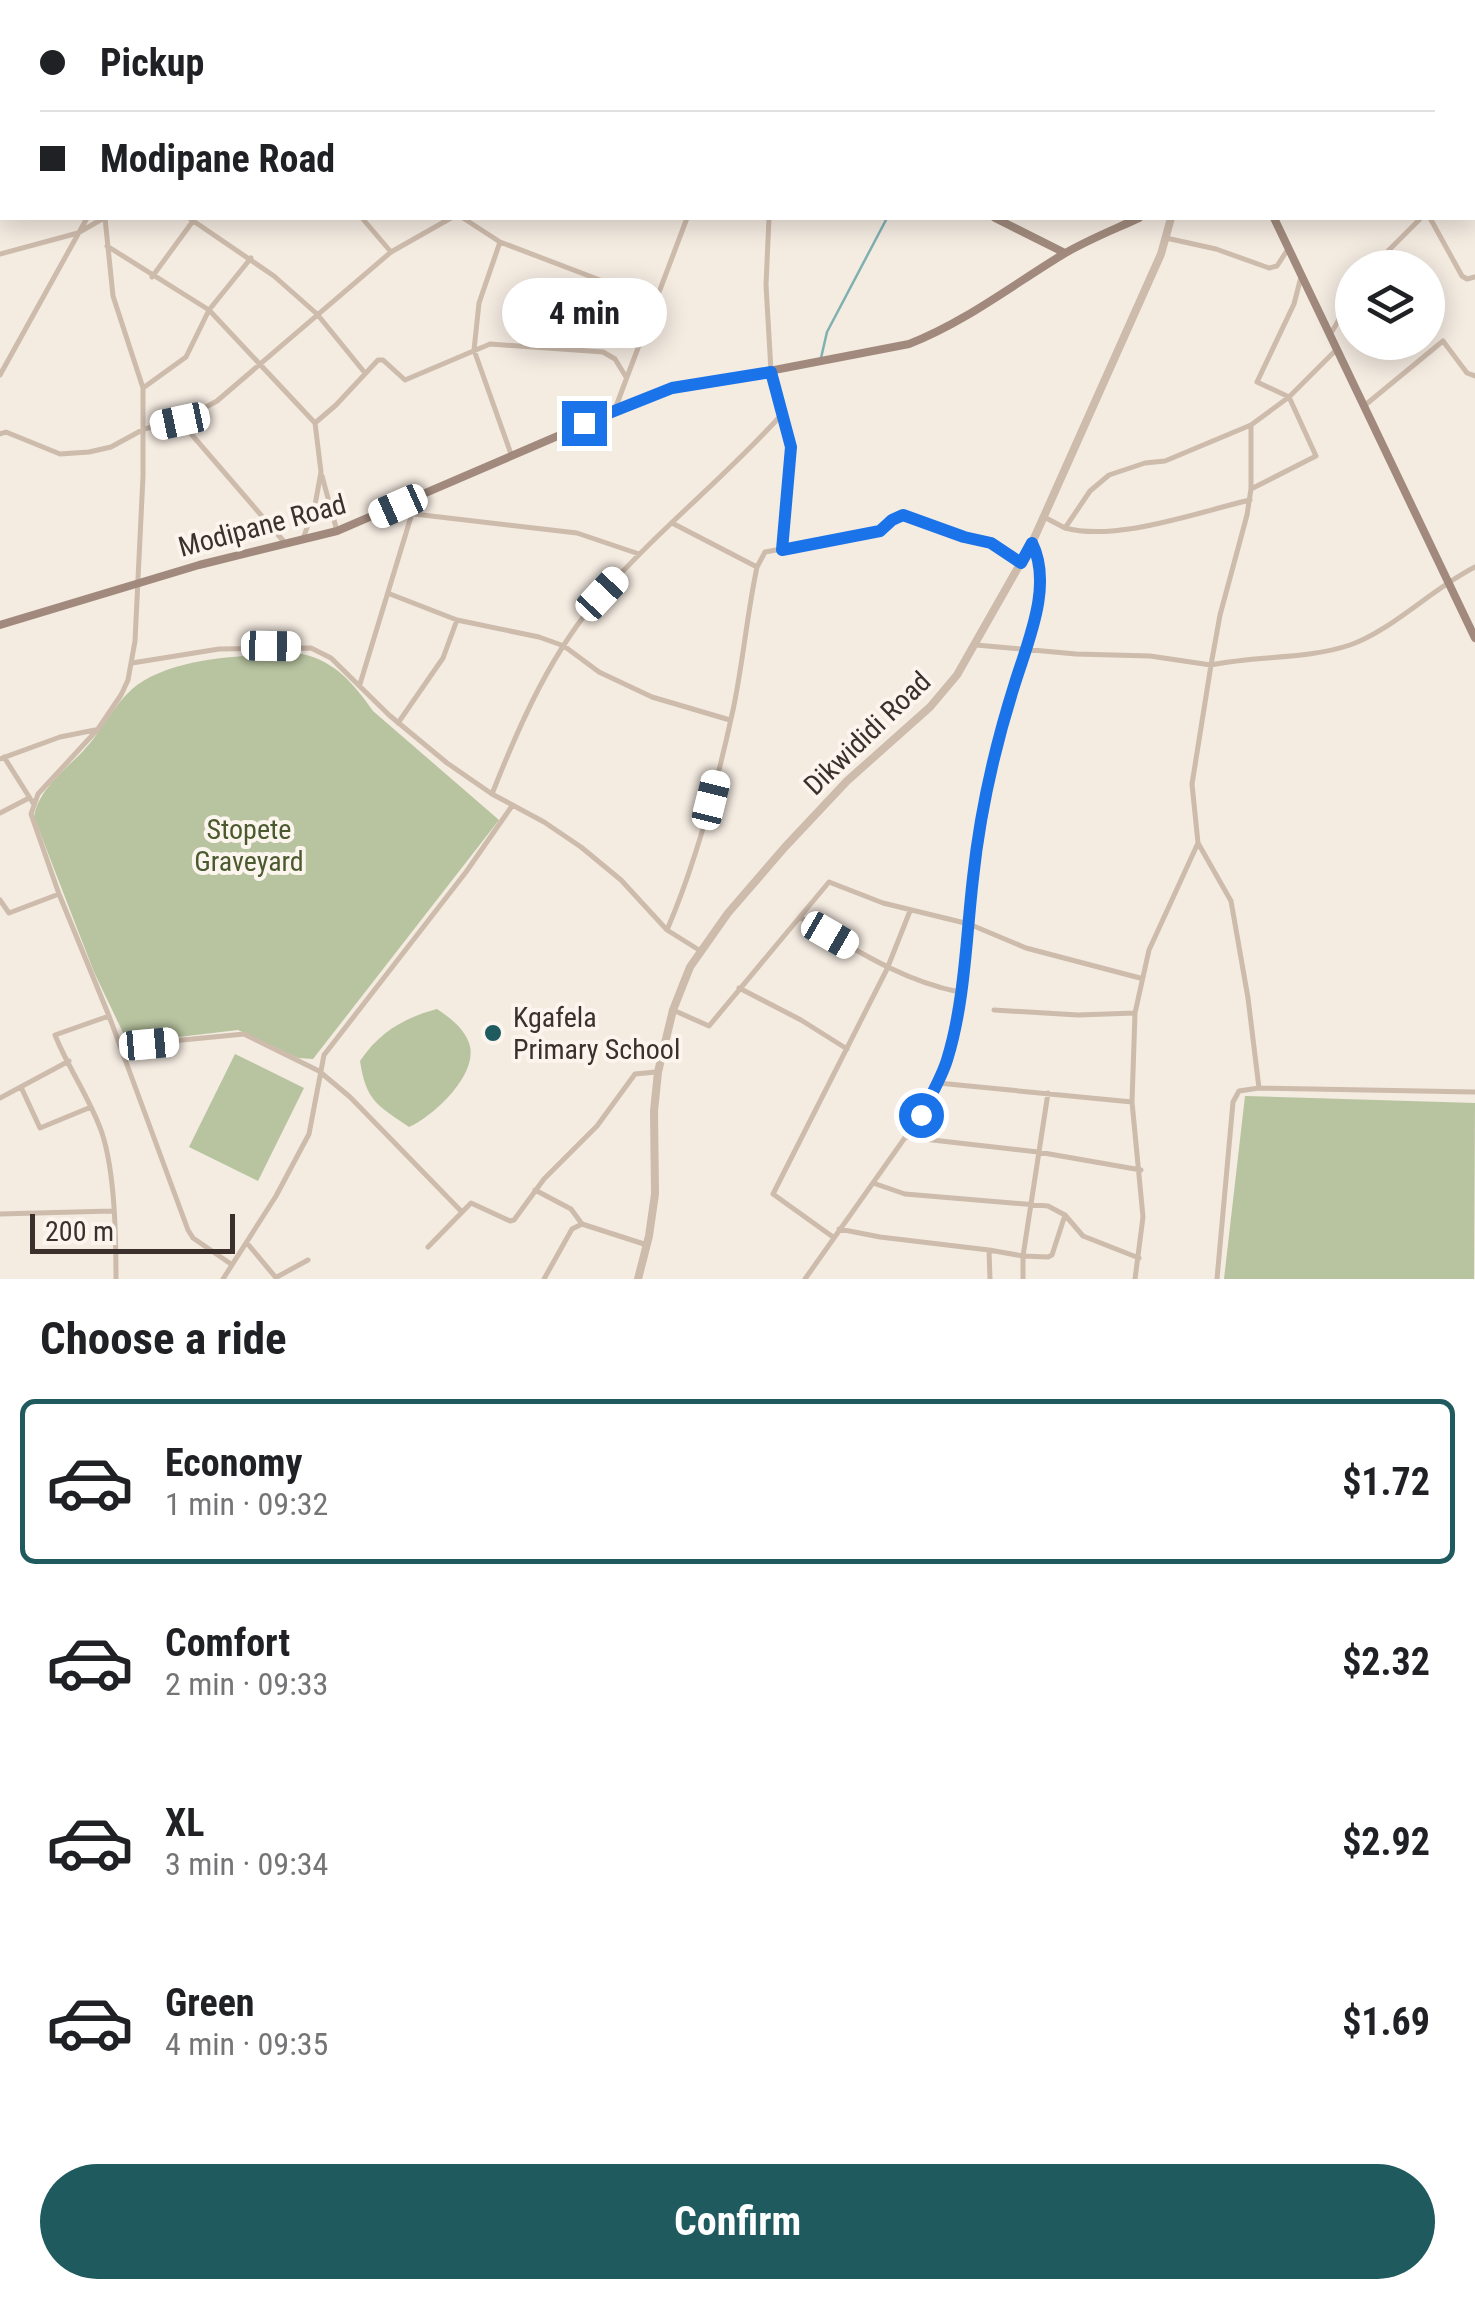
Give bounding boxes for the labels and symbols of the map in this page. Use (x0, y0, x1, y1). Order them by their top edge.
callout: 4 min (502, 278, 666, 348)
car (148, 400, 212, 442)
route end (562, 401, 607, 446)
car (364, 480, 432, 532)
street label: Modipane Road (175, 487, 350, 564)
car (571, 562, 633, 626)
car (241, 630, 301, 662)
street label: Dikwididi Road (797, 665, 937, 802)
car (689, 767, 733, 833)
park label: Stopete Graveyard (194, 813, 304, 878)
car (797, 907, 863, 963)
place label: Kgafela Primary School (513, 1001, 680, 1066)
marker: Kgafela Primary School (482, 1022, 504, 1044)
car (118, 1026, 180, 1062)
route start (899, 1093, 944, 1138)
scale bar (30, 1209, 235, 1254)

